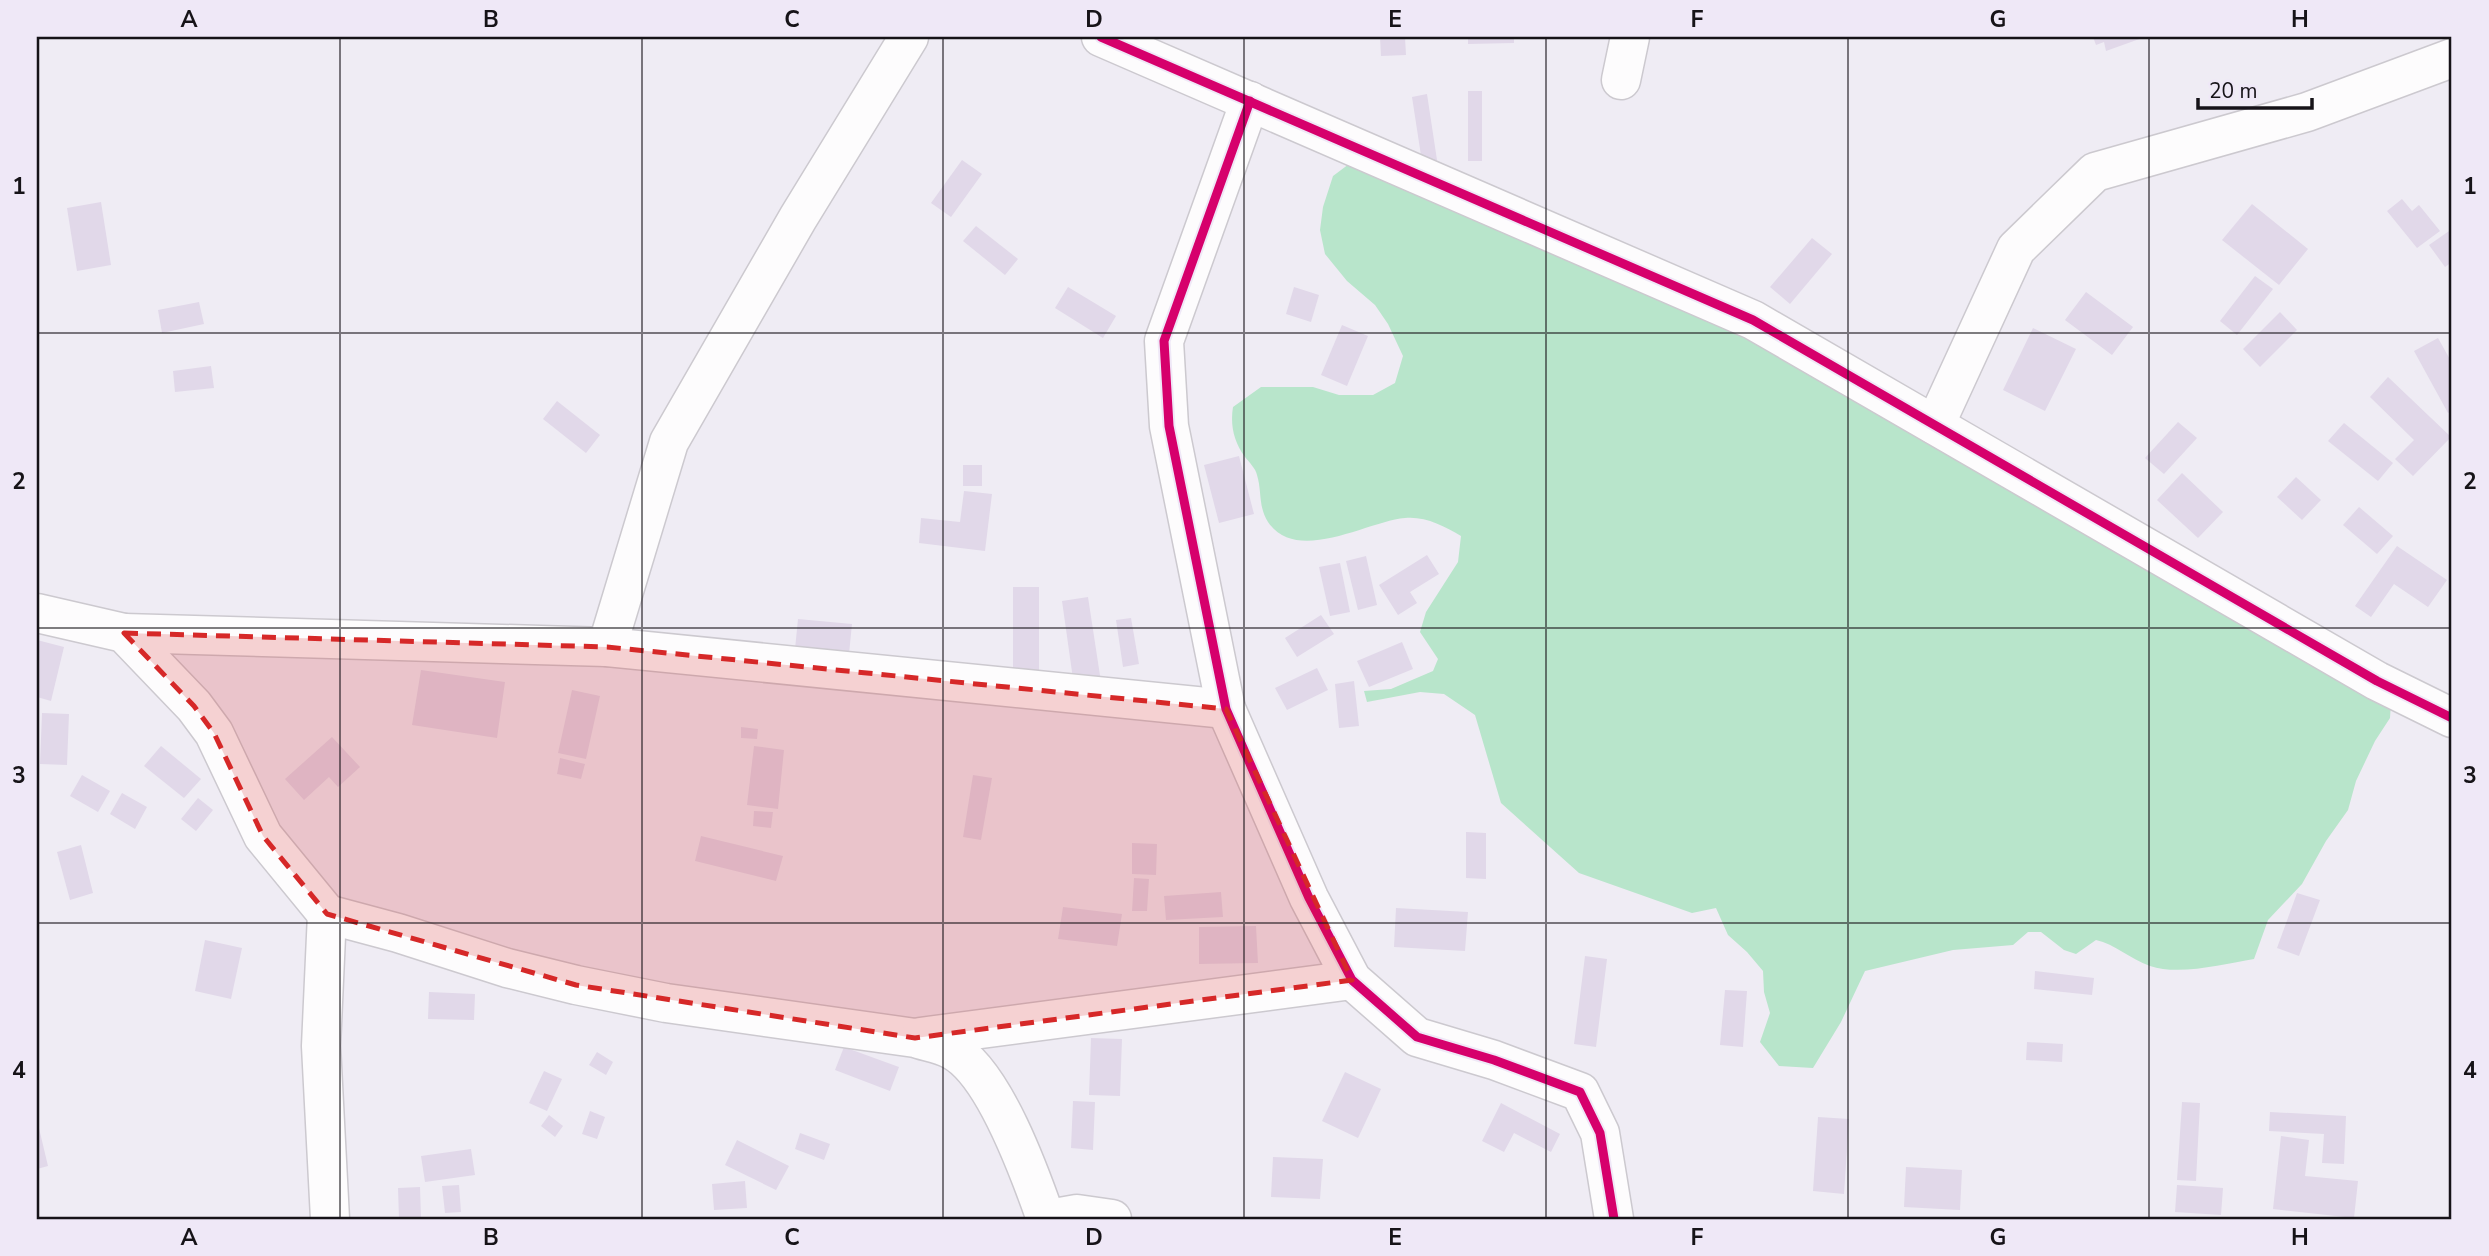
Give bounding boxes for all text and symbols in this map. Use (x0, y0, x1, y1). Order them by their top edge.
text: A (180, 4, 198, 35)
text: B (483, 4, 499, 35)
text: C (784, 4, 800, 35)
text: D (1085, 4, 1103, 35)
text: E (1388, 4, 1402, 35)
text: F (1691, 4, 1704, 35)
text: G (1990, 4, 2006, 35)
text: H (2291, 4, 2309, 35)
scale bar (2198, 66, 2312, 110)
text: 20 m (2209, 77, 2258, 105)
text: 1 (12, 171, 26, 202)
text: 1 (2463, 171, 2477, 202)
text: 2 (12, 466, 26, 497)
text: 2 (2463, 466, 2477, 497)
text: 3 (12, 760, 26, 791)
text: 3 (2463, 760, 2477, 791)
text: 4 (12, 1055, 26, 1086)
text: 4 (2463, 1055, 2477, 1086)
text: A (180, 1222, 198, 1253)
text: B (483, 1222, 499, 1253)
text: C (784, 1222, 800, 1253)
text: D (1085, 1222, 1103, 1253)
text: E (1388, 1222, 1402, 1253)
text: F (1691, 1222, 1704, 1253)
text: G (1990, 1222, 2006, 1253)
text: H (2291, 1222, 2309, 1253)

